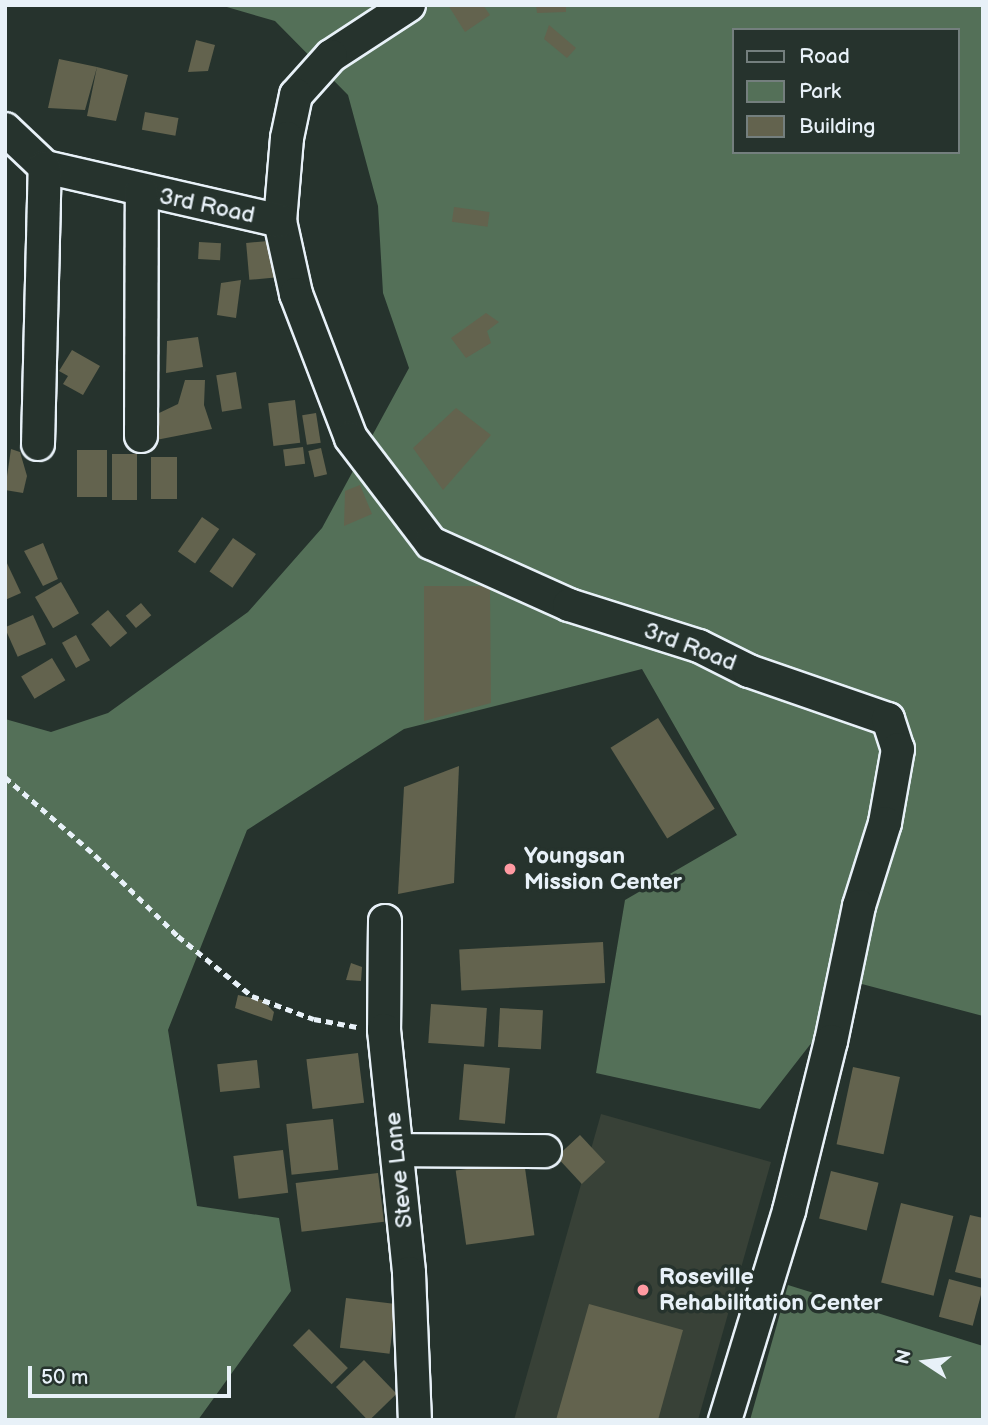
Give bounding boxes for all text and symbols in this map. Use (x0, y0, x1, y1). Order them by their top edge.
legend (732, 28, 960, 154)
text: Road (799, 44, 850, 69)
text: Park (799, 79, 841, 104)
text: Building (799, 114, 875, 139)
street label: 3rd Road (157, 182, 257, 230)
street label: 3rd Road (640, 617, 740, 677)
place label: Youngsan Mission Center (524, 842, 682, 896)
marker: Youngsan Mission Center (502, 861, 518, 877)
street label: Steve Lane (379, 1111, 419, 1229)
place label: Roseville Rehabilitation Center (659, 1263, 882, 1317)
marker: Roseville Rehabilitation Center (633, 1280, 653, 1300)
north arrow (890, 1327, 960, 1397)
text: N (891, 1348, 917, 1367)
scale bar (32, 1352, 234, 1396)
text: 50 m (41, 1365, 88, 1390)

